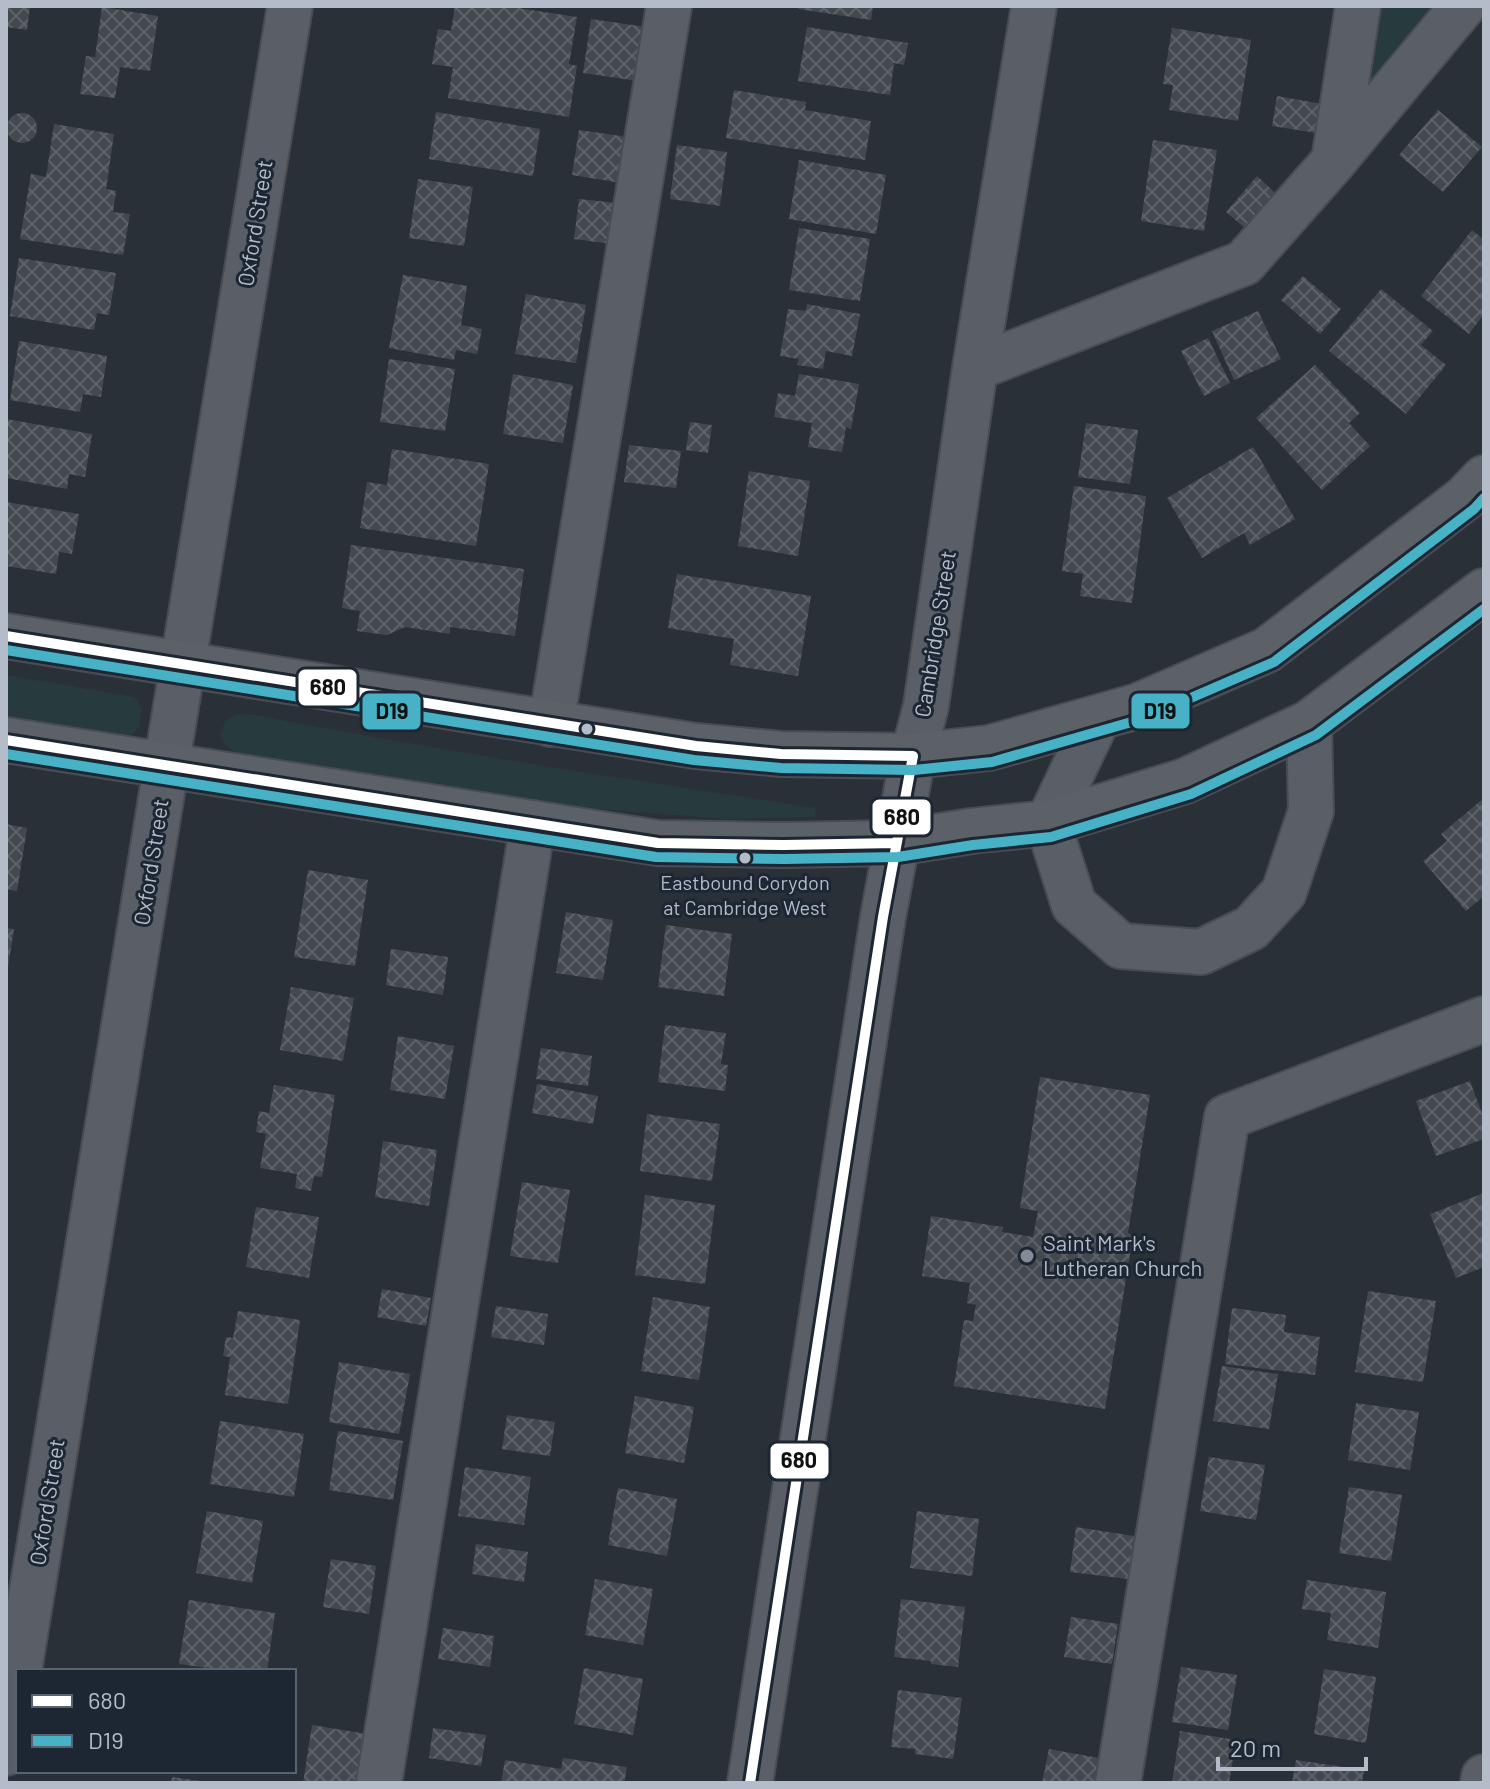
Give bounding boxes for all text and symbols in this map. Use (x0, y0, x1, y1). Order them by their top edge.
street label: Oxford Street (231, 158, 277, 288)
street label: Cambridge Street (908, 549, 960, 719)
line badge: 680 (297, 668, 358, 707)
text: 680 (310, 673, 346, 699)
line badge: D19 (361, 692, 422, 731)
line badge: D19 (1130, 692, 1191, 730)
text: D19 (375, 697, 409, 723)
text: D19 (1143, 697, 1177, 723)
unlabelled marker (579, 721, 595, 737)
street label: Oxford Street (127, 797, 173, 927)
line badge: 680 (871, 798, 932, 836)
text: 680 (884, 803, 920, 829)
marker: Eastbound Corydon at Cambridge West (737, 850, 753, 866)
place label: Eastbound Corydon at Cambridge West (660, 870, 830, 919)
place label: Saint Mark's Lutheran Church (1043, 1229, 1202, 1280)
marker: Saint Mark's Lutheran Church (1018, 1247, 1036, 1265)
street label: Oxford Street (23, 1437, 69, 1567)
line badge: 680 (769, 1442, 830, 1480)
text: 680 (781, 1446, 817, 1472)
legend (16, 1669, 296, 1773)
text: 680 (88, 1685, 126, 1714)
scale bar (1218, 1721, 1366, 1771)
text: D19 (88, 1725, 124, 1754)
text: 20 m (1230, 1733, 1281, 1762)

